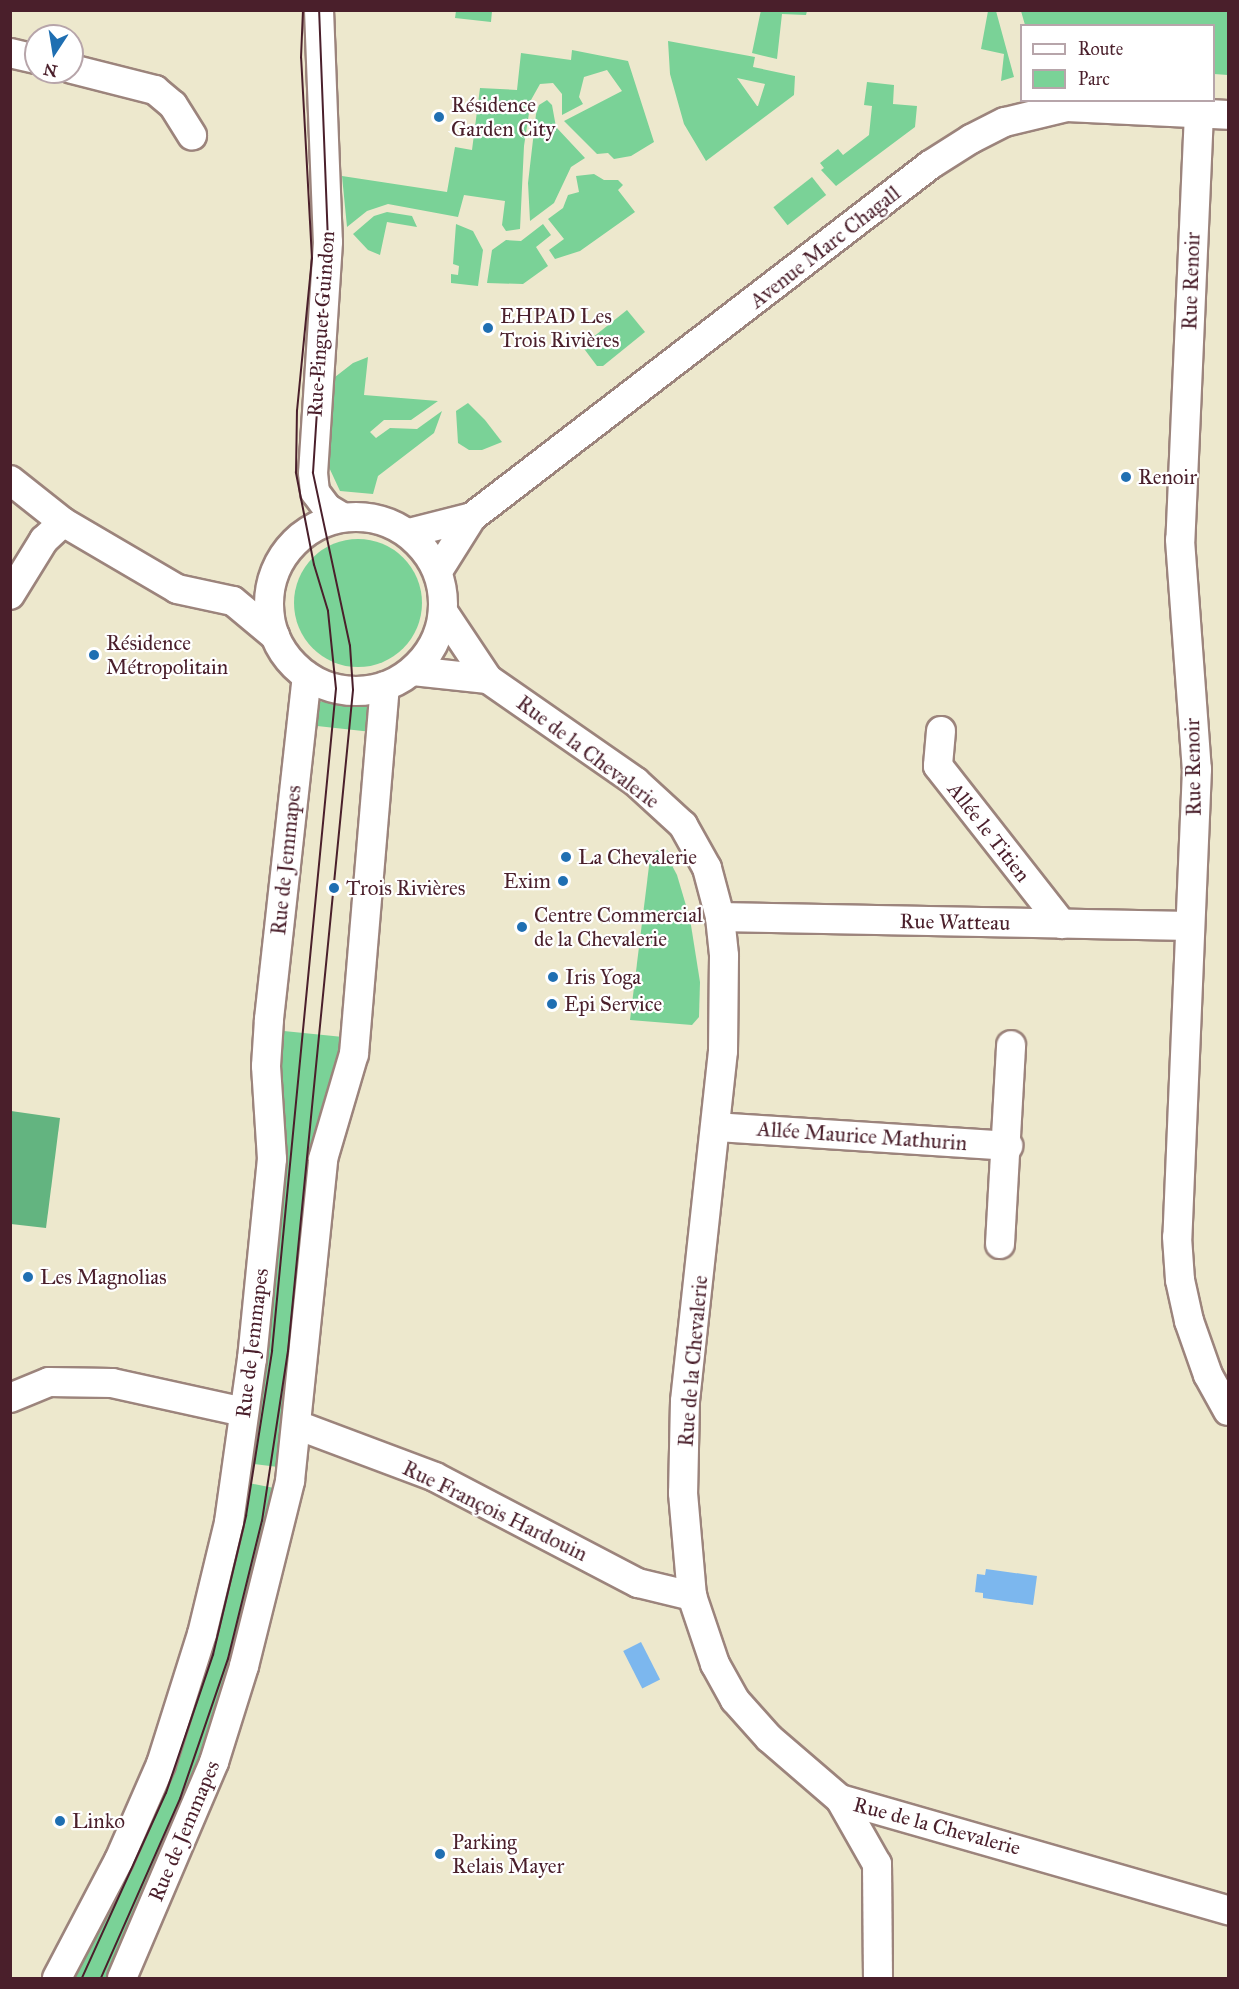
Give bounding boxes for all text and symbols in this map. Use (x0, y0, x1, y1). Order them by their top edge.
north arrow (24, 24, 84, 84)
legend (1020, 24, 1215, 102)
text: Route (1078, 38, 1123, 60)
text: N (42, 59, 59, 81)
text: Parc (1078, 68, 1110, 90)
place label: Résidence Garden City (451, 92, 555, 142)
marker: Résidence Garden City (432, 110, 446, 124)
street label: Avenue Marc Chagall (745, 180, 905, 314)
street label: Rue Pinguet Guindon (302, 230, 340, 418)
street label: Rue Renoir (1177, 231, 1205, 331)
place label: EHPAD Les Trois Rivières (500, 303, 619, 353)
marker: EHPAD Les Trois Rivières (481, 321, 495, 335)
place label: Renoir (1138, 464, 1197, 490)
marker: Renoir (1119, 470, 1133, 484)
place label: Résidence Métropolitain (106, 630, 228, 680)
marker: Résidence Métropolitain (87, 648, 101, 662)
street label: Rue de la Chevalerie (512, 690, 664, 814)
street label: Rue Renoir (1180, 718, 1206, 816)
street label: Allée le Titien (942, 777, 1036, 887)
street label: Rue de Jemmapes (266, 784, 306, 936)
place label: La Chevalerie (578, 844, 697, 870)
marker: La Chevalerie (559, 850, 573, 864)
place label: Exim (503, 868, 551, 894)
marker: Exim (556, 874, 570, 888)
place label: Trois Rivières (346, 875, 465, 901)
marker: Trois Rivières (327, 881, 341, 895)
place label: Centre Commercial de la Chevalerie (534, 902, 703, 952)
street label: Rue Watteau (900, 908, 1010, 936)
marker: Centre Commercial de la Chevalerie (515, 920, 529, 934)
place label: Iris Yoga (565, 964, 641, 990)
marker: Iris Yoga (546, 970, 560, 984)
place label: Epi Service (564, 991, 662, 1017)
marker: Epi Service (545, 997, 559, 1011)
street label: Allée Maurice Mathurin (756, 1116, 968, 1156)
place label: Les Magnolias (40, 1264, 167, 1290)
street label: Rue de Jemmapes (230, 1267, 274, 1419)
marker: Les Magnolias (21, 1270, 35, 1284)
street label: Rue de la Chevalerie (673, 1274, 713, 1448)
street label: Rue François Hardouin (399, 1455, 591, 1567)
street label: Rue de Jemmapes (143, 1757, 225, 1905)
street label: Rue de la Chevalerie (851, 1792, 1023, 1860)
place label: Linko (72, 1808, 125, 1834)
marker: Linko (53, 1814, 67, 1828)
place label: Parking Relais Mayer (452, 1829, 564, 1879)
marker: Parking Relais Mayer (433, 1847, 447, 1861)

